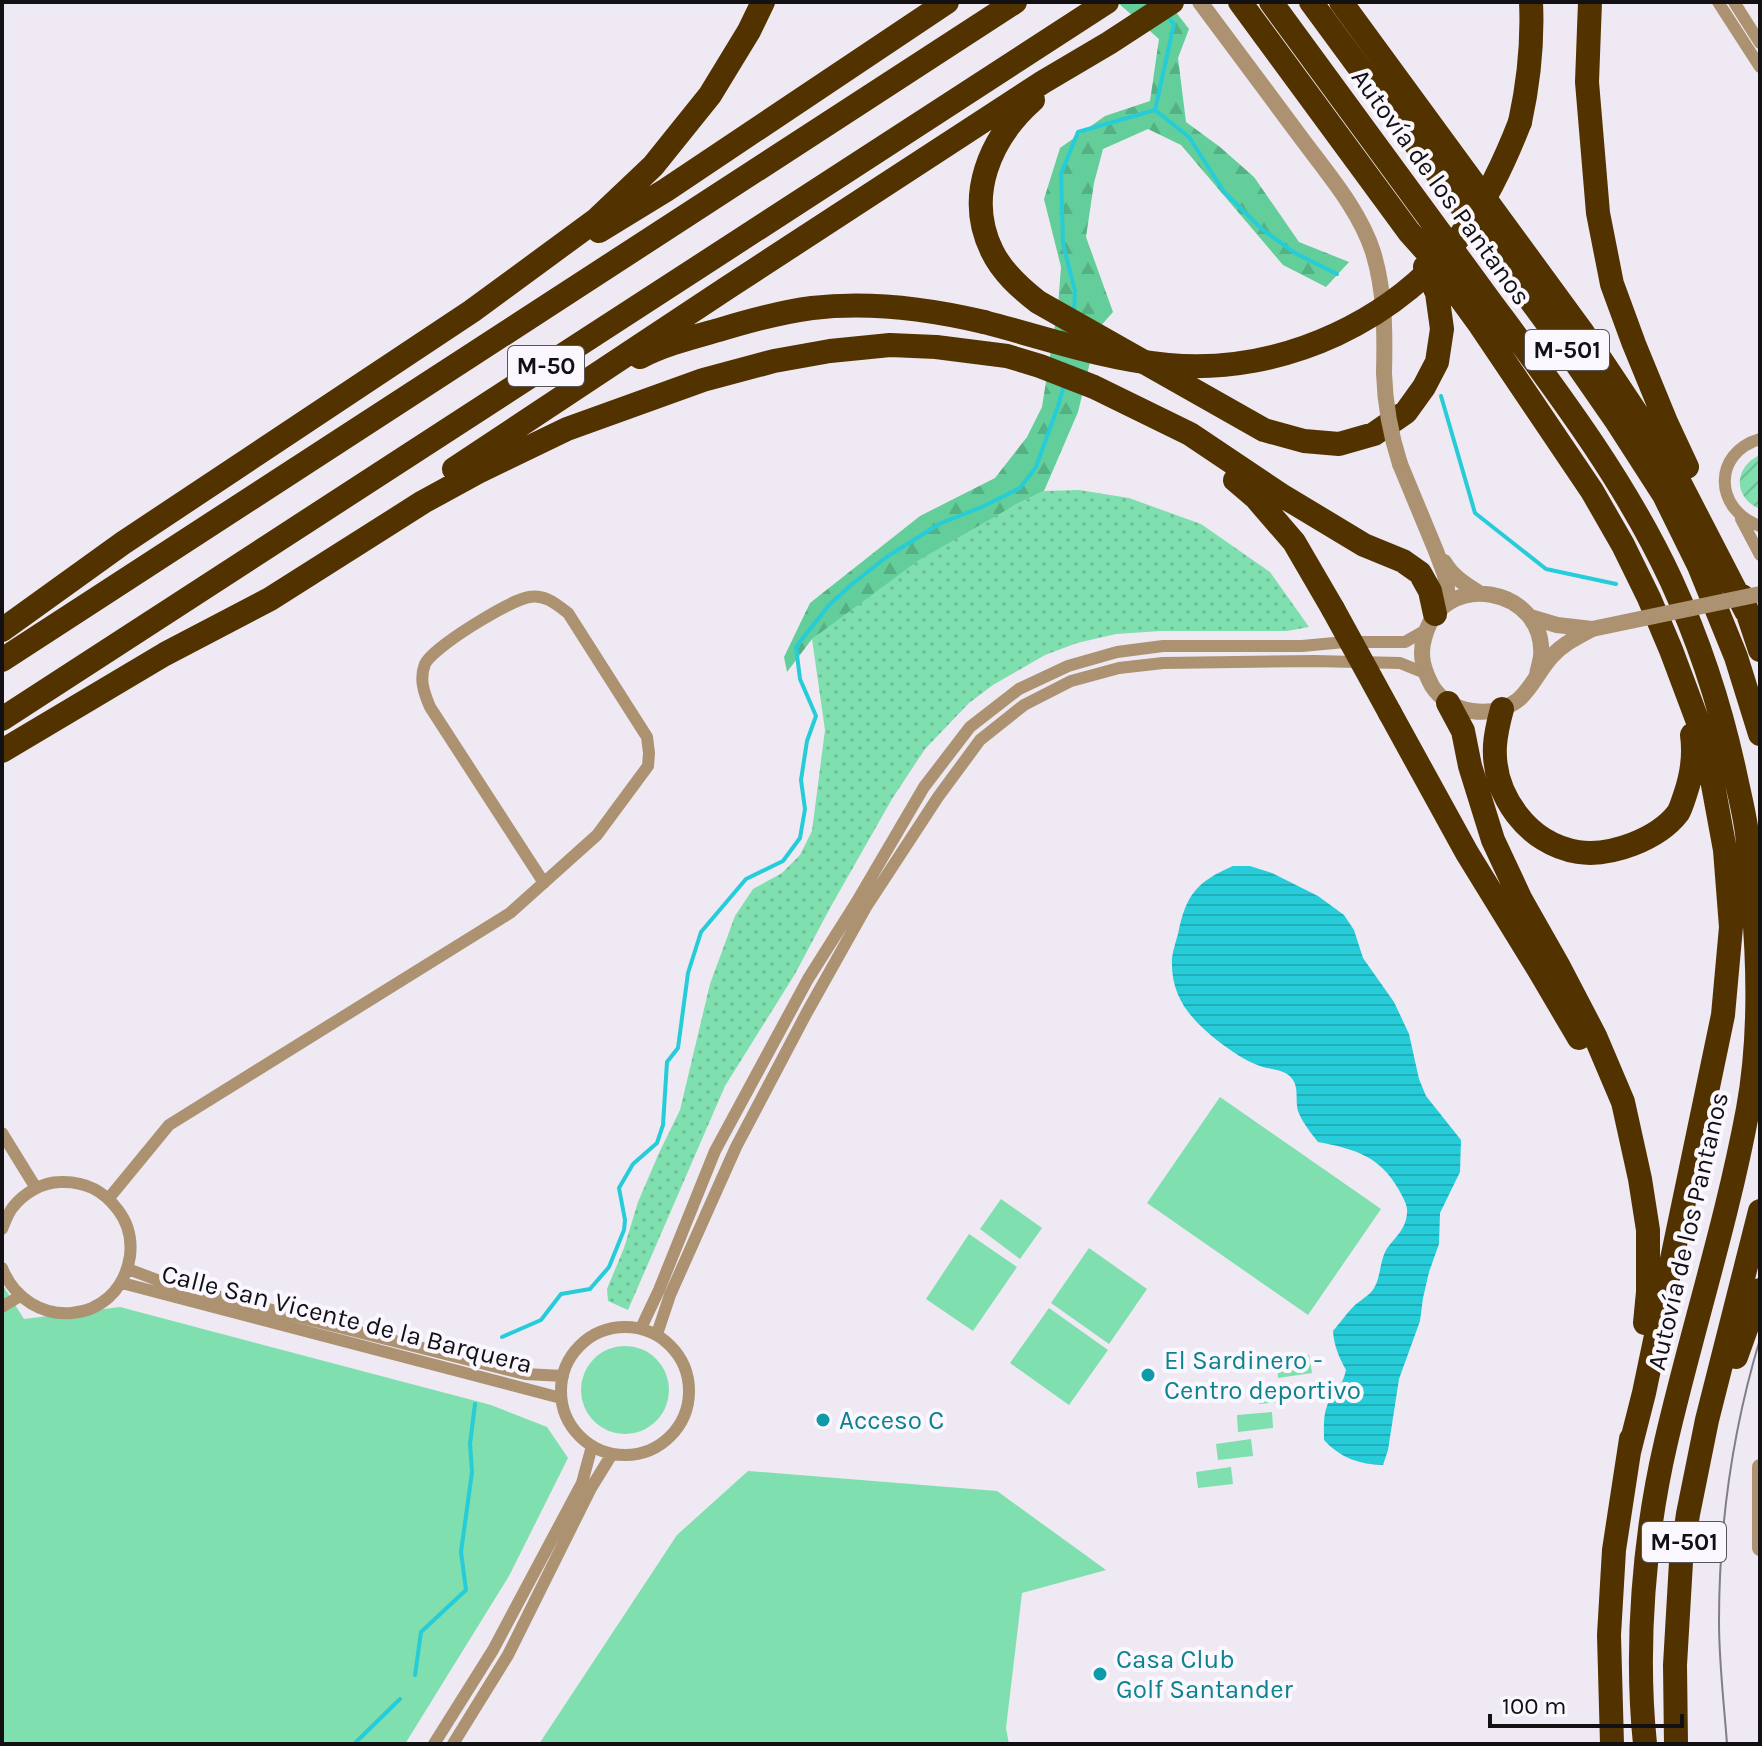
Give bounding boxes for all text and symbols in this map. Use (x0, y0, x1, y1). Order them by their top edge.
street label: Autovía de los Pantanos (1345, 63, 1537, 311)
road number: M-501 (1525, 330, 1609, 370)
road number: M-50 (508, 346, 584, 386)
street label: Autovía de los Pantanos (1641, 1089, 1735, 1373)
street label: Calle San Vicente de la Barquera (158, 1258, 536, 1380)
place label: El Sardinero - Centro deportivo (1164, 1345, 1361, 1406)
marker: El Sardinero - Centro deportivo (1139, 1366, 1157, 1384)
place label: Acceso C (839, 1405, 944, 1436)
marker: Acceso C (814, 1411, 832, 1429)
road number: M-501 (1642, 1522, 1726, 1562)
place label: Casa Club Golf Santander (1116, 1644, 1294, 1705)
marker: Casa Club Golf Santander (1091, 1665, 1109, 1683)
scale bar (1490, 1678, 1682, 1728)
text: 100 m (1502, 1692, 1567, 1720)

